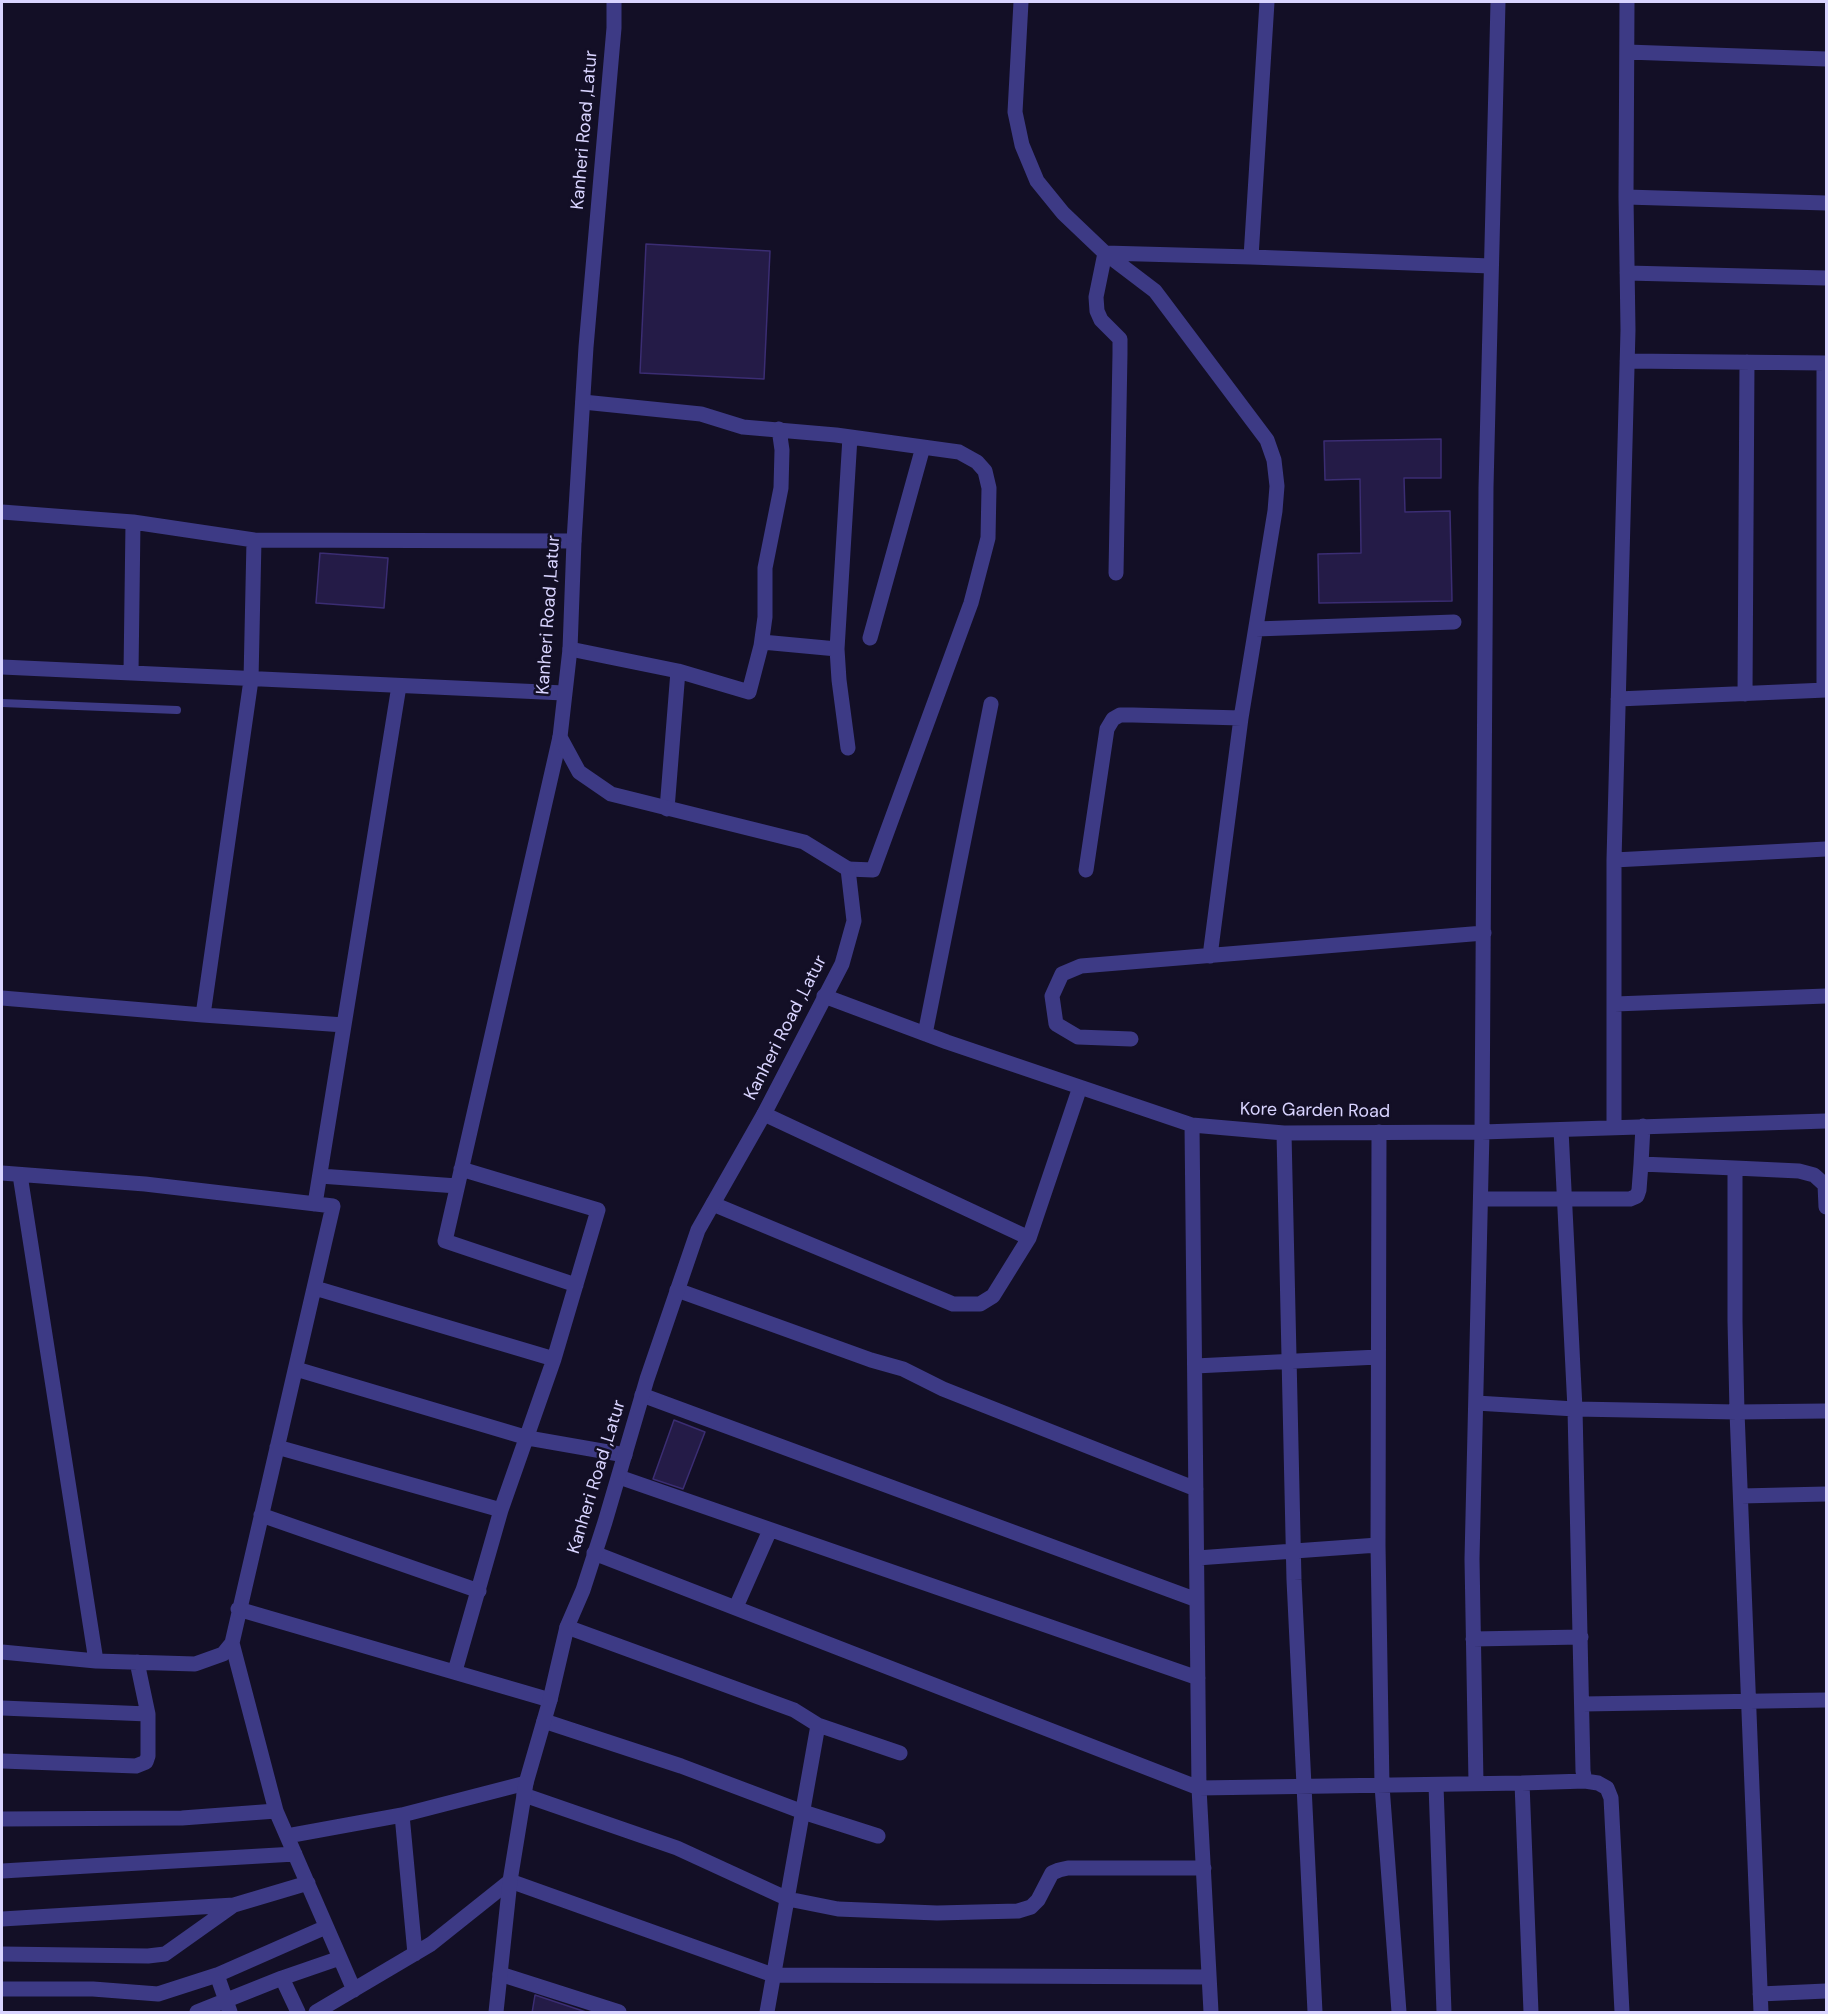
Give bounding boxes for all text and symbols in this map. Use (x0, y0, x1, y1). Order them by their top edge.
street label: Kanheri Road ,Latur (567, 50, 603, 210)
street label: Kanheri Road ,Latur (533, 535, 565, 695)
street label: Kanheri Road ,Latur (740, 952, 832, 1104)
street label: Kore Garden Road (1240, 1099, 1390, 1123)
street label: Kanheri Road ,Latur (563, 1398, 631, 1556)

